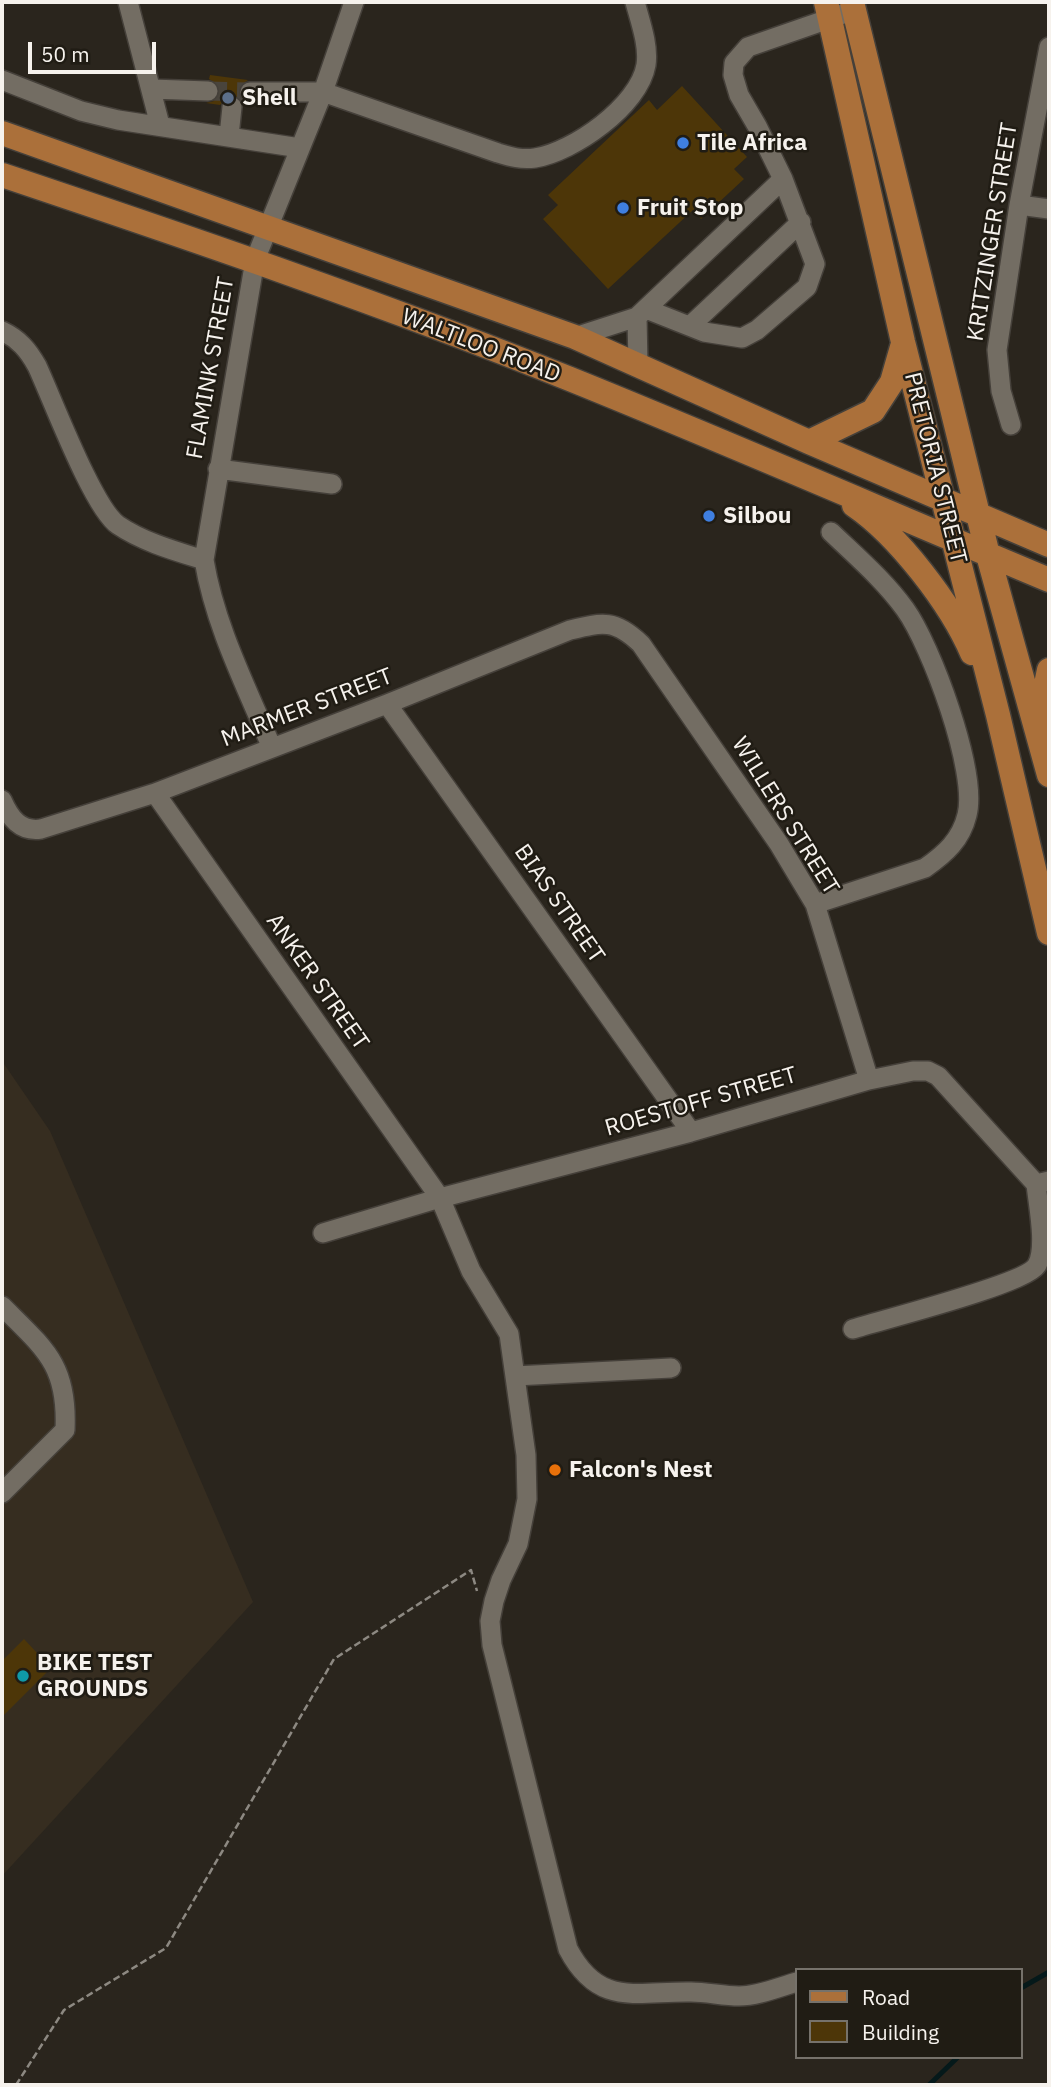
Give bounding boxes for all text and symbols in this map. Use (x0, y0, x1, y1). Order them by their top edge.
scale bar (32, 28, 159, 72)
text: 50 m (41, 40, 90, 68)
place label: Shell (242, 84, 297, 112)
marker: Shell (220, 90, 236, 106)
street label: KRITZINGER STREET (962, 121, 1024, 343)
place label: Tile Africa (697, 129, 807, 157)
marker: Tile Africa (675, 135, 691, 151)
place label: Fruit Stop (637, 194, 743, 222)
marker: Fruit Stop (615, 200, 631, 216)
street label: FLAMINK STREET (181, 275, 241, 461)
street label: WALTLOO ROAD (398, 303, 564, 389)
street label: PRETORIA STREET (898, 370, 972, 566)
place label: Silbou (723, 502, 792, 530)
marker: Silbou (701, 508, 717, 524)
street label: MARMER STREET (217, 663, 397, 753)
street label: WILLERS STREET (725, 732, 845, 900)
street label: BIAS STREET (508, 839, 610, 969)
street label: ANKER STREET (260, 909, 374, 1055)
street label: ROESTOFF STREET (602, 1061, 800, 1143)
place label: Falcon's Nest (569, 1456, 713, 1484)
marker: Falcon's Nest (547, 1462, 563, 1478)
place label: BIKE TEST GROUNDS (37, 1649, 152, 1703)
marker: BIKE TEST GROUNDS (15, 1668, 31, 1684)
legend (796, 1968, 1023, 2059)
text: Road (862, 1983, 910, 2011)
text: Building (862, 2018, 939, 2046)

